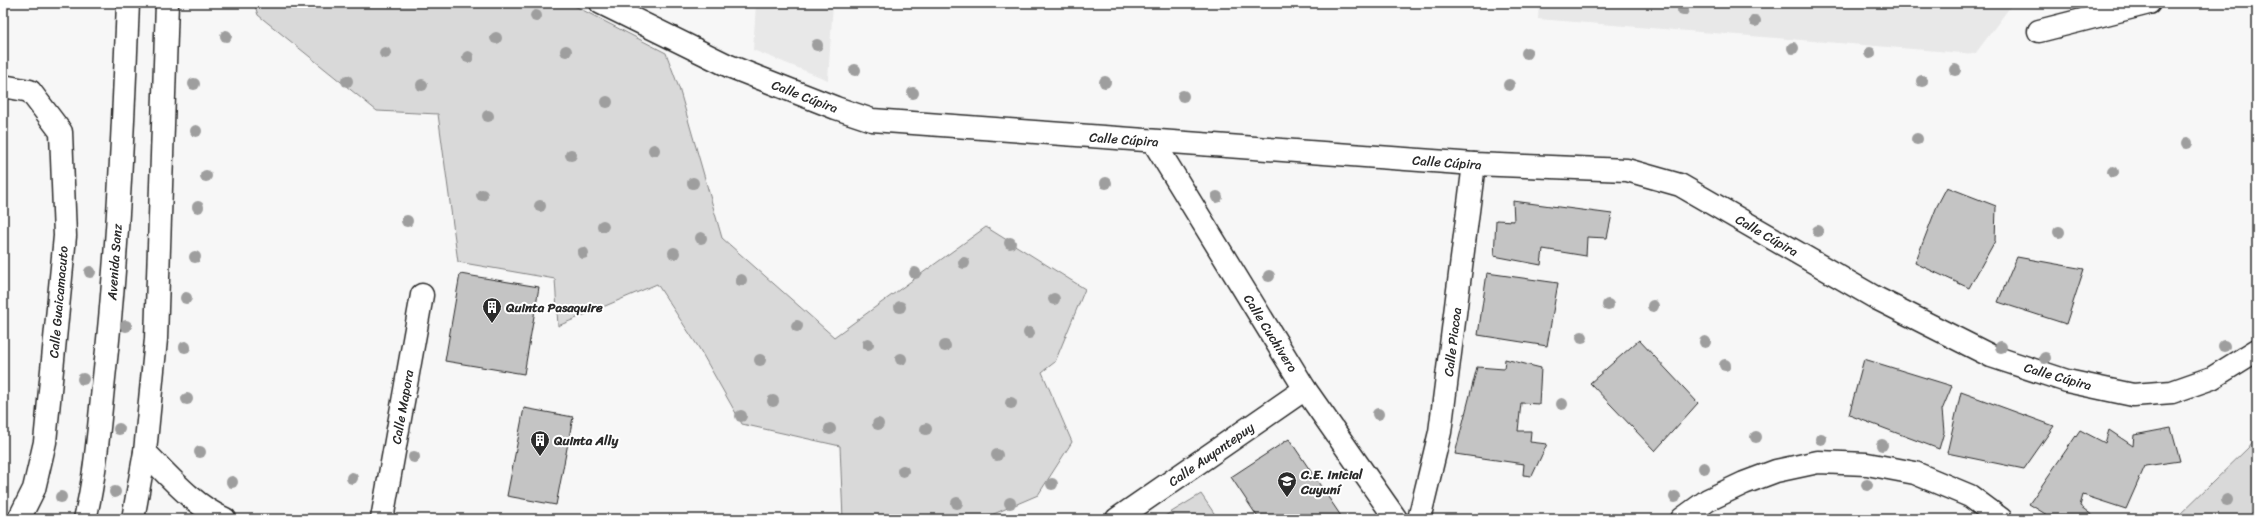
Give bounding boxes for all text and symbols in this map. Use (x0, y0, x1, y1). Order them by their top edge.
street label: Calle Cúpira (768, 73, 842, 120)
street label: Calle Cúpira (1088, 126, 1160, 153)
street label: Calle Cúpira (1411, 149, 1483, 176)
street label: Calle Cúpira (1731, 208, 1803, 263)
street label: Avenida Sanz (100, 222, 129, 302)
street label: Calle Guaicamacuto (42, 245, 75, 359)
street label: Calle Cuchivero (1237, 290, 1304, 377)
building icon: Quinta Pasaquire (481, 296, 503, 324)
place label: Quinta Pasaquire (505, 296, 603, 319)
street label: Calle Piacoa (1437, 306, 1468, 378)
street label: Calle Cúpira (2021, 356, 2095, 397)
street label: Calle Mapora (385, 368, 420, 446)
street label: Calle Auyantepuy (1163, 416, 1259, 493)
building icon: Quinta Ally (529, 429, 551, 457)
place label: Quinta Ally (553, 429, 620, 452)
place label: C.E. Inicial Cuyuní (1300, 463, 1364, 501)
school or university icon: C.E. Inicial Cuyuní (1276, 470, 1298, 498)

